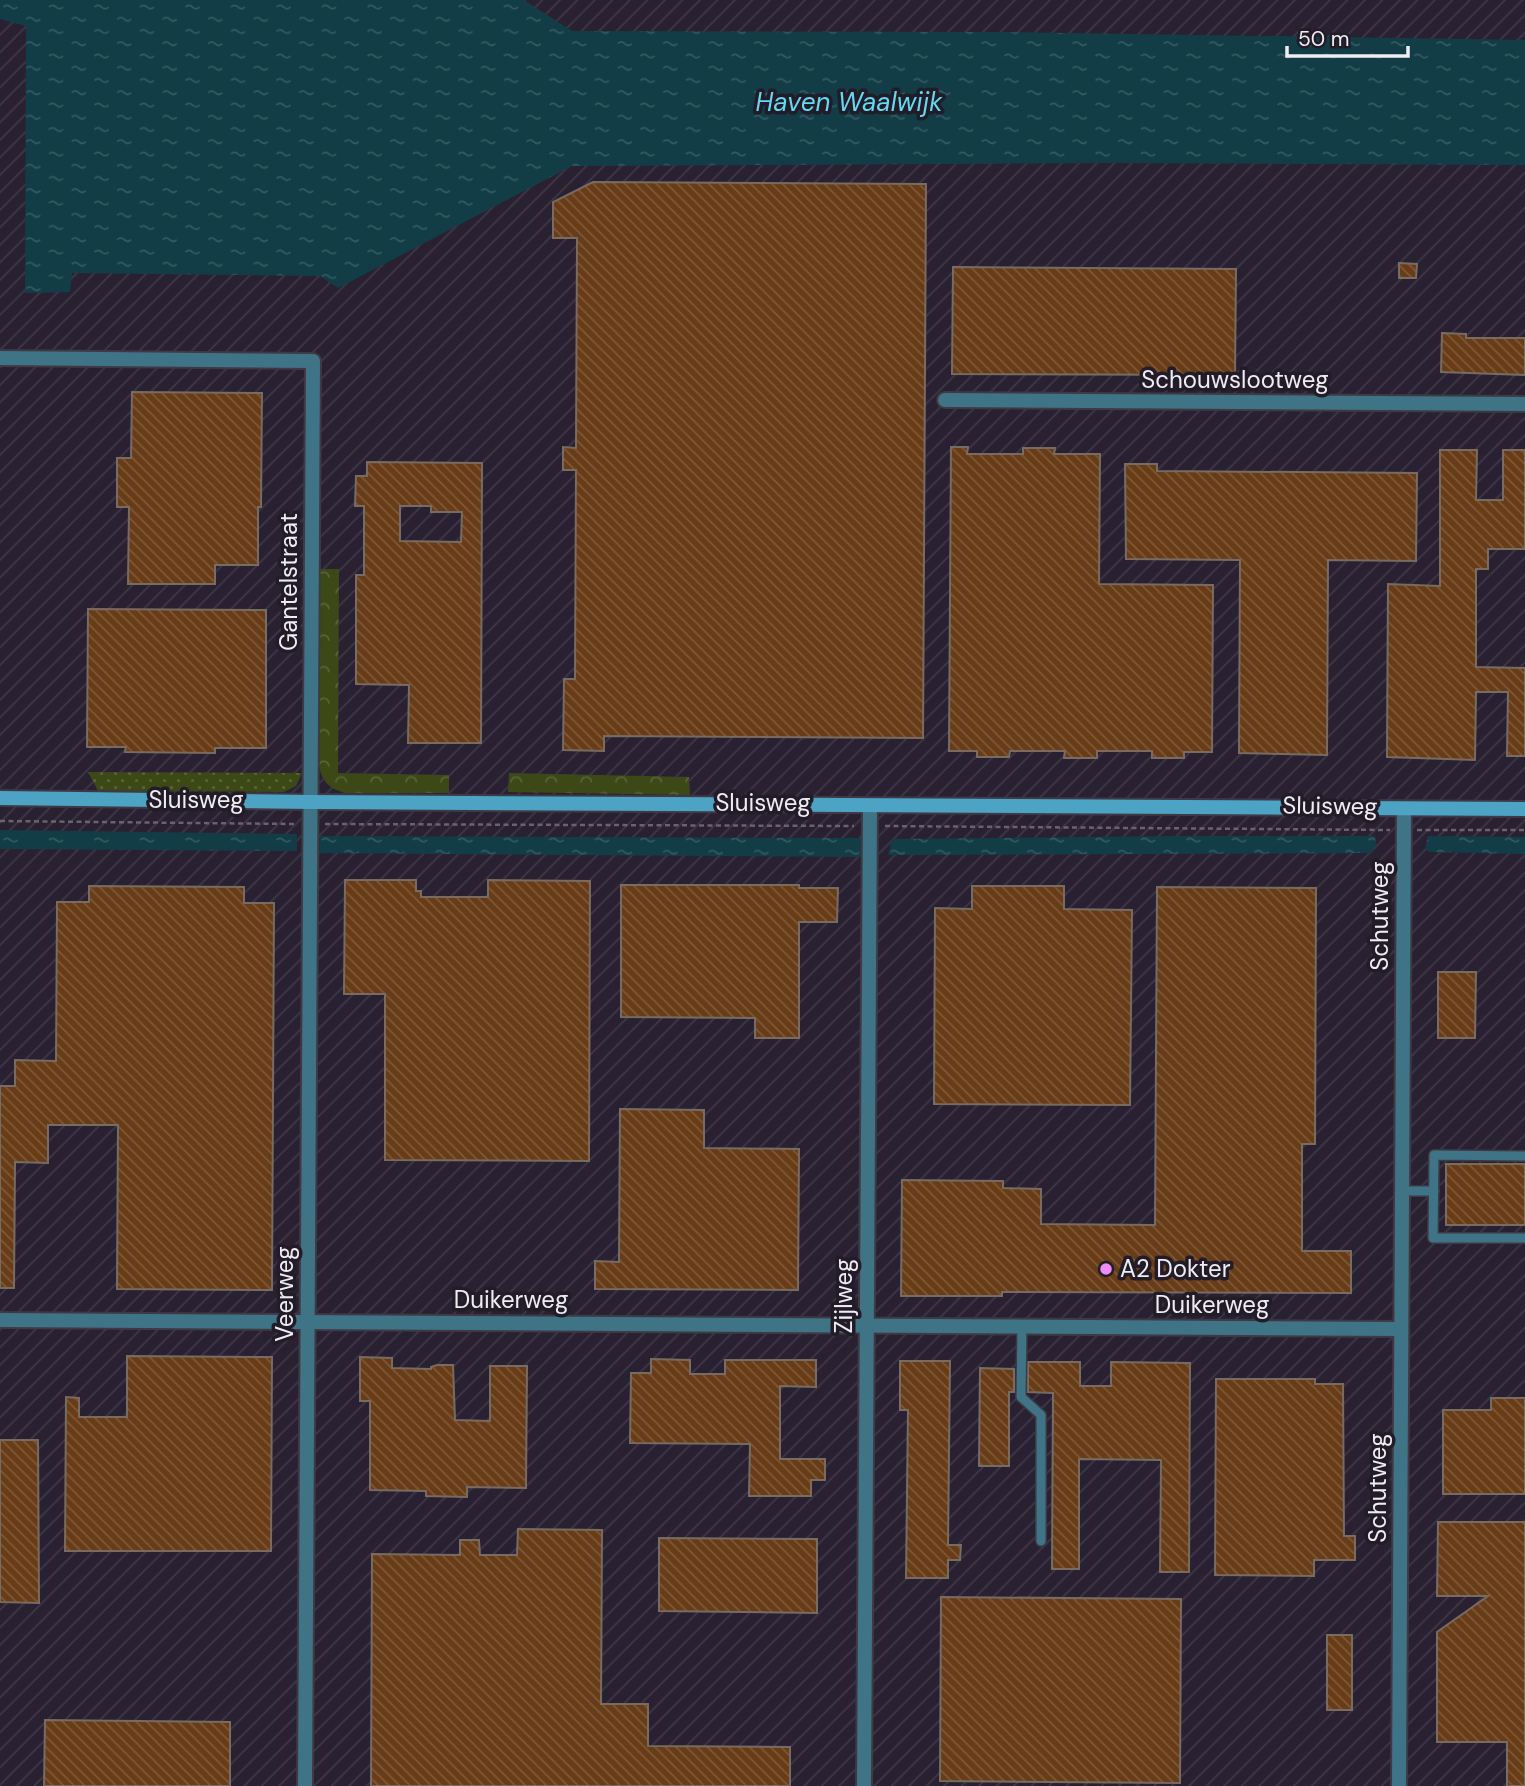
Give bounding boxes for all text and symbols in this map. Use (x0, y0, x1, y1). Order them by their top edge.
scale bar (1287, 14, 1408, 58)
text: 50 m (1298, 25, 1349, 53)
water label: Haven Waalwijk (756, 85, 943, 119)
street label: Schouwslootweg (1141, 364, 1329, 395)
street label: Gantelstraat (273, 513, 304, 651)
street label: Sluisweg (148, 784, 244, 815)
street label: Sluisweg (715, 787, 811, 818)
street label: Sluisweg (1282, 789, 1378, 822)
street label: Schutweg (1364, 861, 1395, 971)
street label: Veerweg (269, 1246, 300, 1342)
place label: A2 Dokter (1120, 1253, 1231, 1284)
street label: Zijlweg (828, 1259, 859, 1333)
marker: A2 Dokter (1098, 1261, 1114, 1277)
street label: Duikerweg (454, 1284, 568, 1315)
street label: Duikerweg (1155, 1289, 1269, 1320)
street label: Schutweg (1362, 1433, 1393, 1543)

